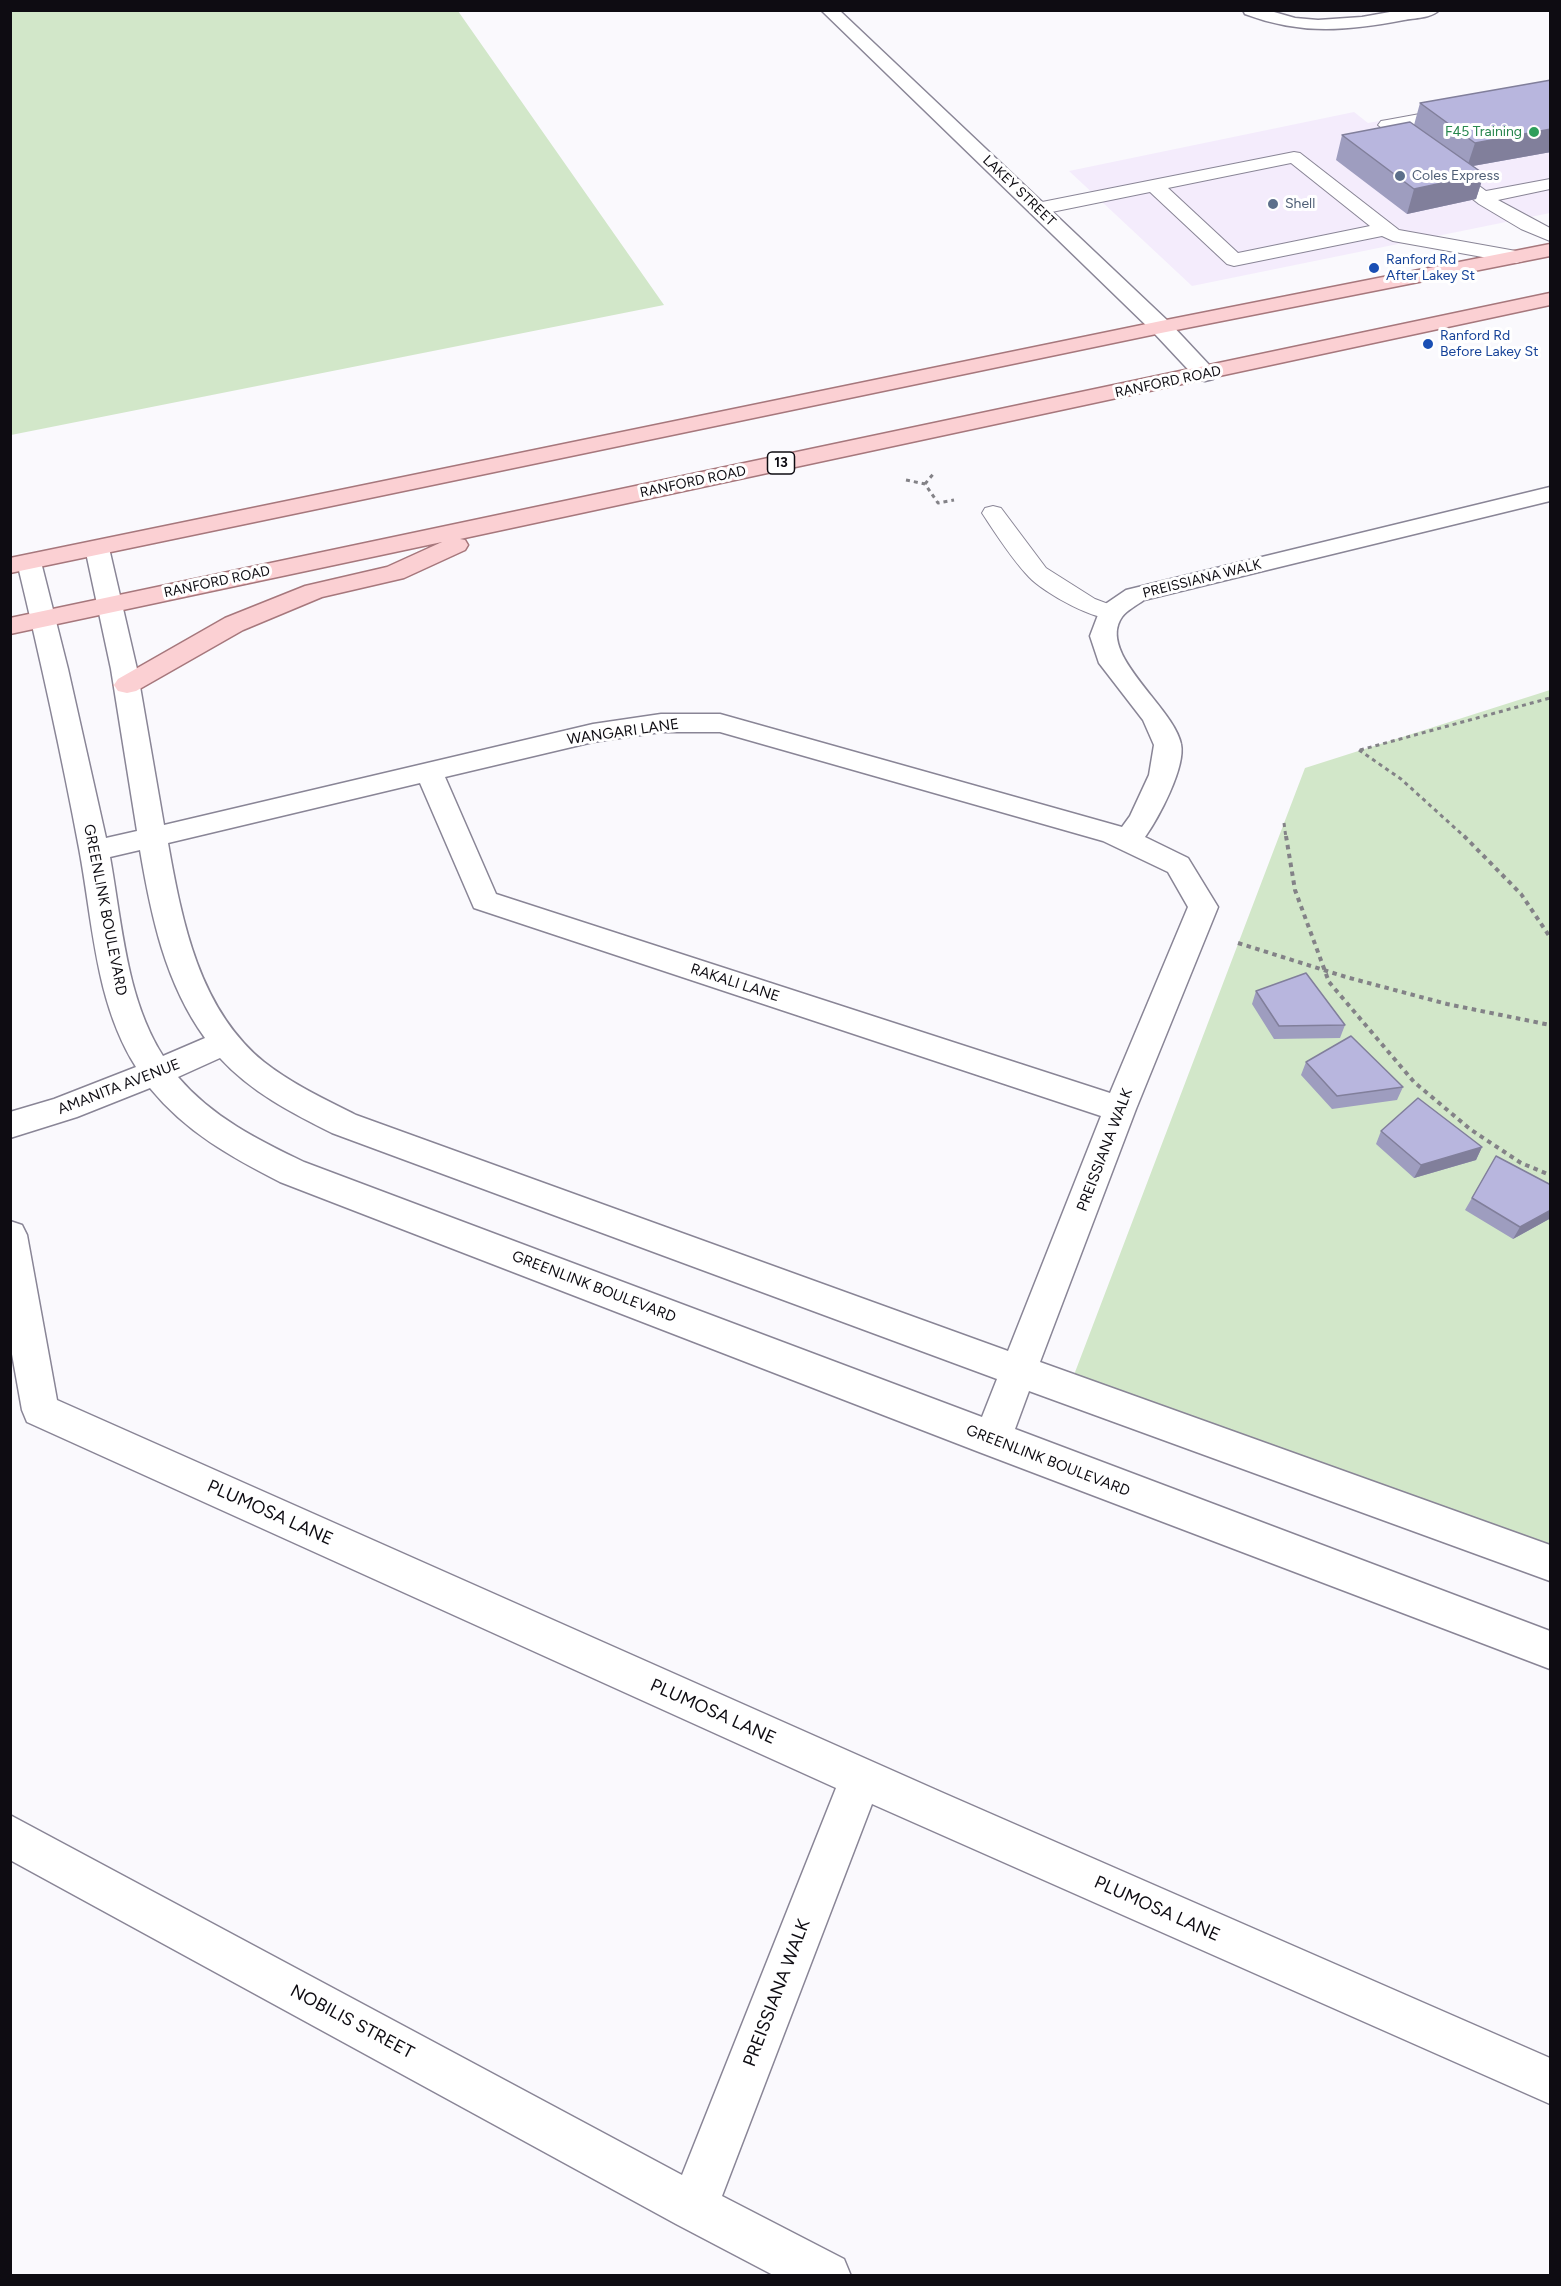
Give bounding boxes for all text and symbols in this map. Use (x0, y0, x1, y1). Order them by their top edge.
place label: F45 Training (1445, 124, 1522, 140)
marker: F45 Training (1527, 125, 1541, 139)
street label: LAKEY STREET (979, 152, 1059, 230)
place label: Coles Express (1412, 168, 1500, 184)
marker: Coles Express (1393, 169, 1407, 183)
place label: Shell (1285, 196, 1315, 212)
marker: Shell (1266, 197, 1280, 211)
place label: Ranford Rd After Lakey St (1386, 252, 1475, 284)
marker: Ranford Rd After Lakey St (1367, 261, 1381, 275)
place label: Ranford Rd Before Lakey St (1440, 328, 1538, 360)
marker: Ranford Rd Before Lakey St (1421, 337, 1435, 351)
street label: RANFORD ROAD (1113, 363, 1223, 401)
road number: 13 (768, 452, 794, 474)
street label: RANFORD ROAD (638, 463, 748, 501)
street label: PREISSIANA WALK (1141, 556, 1263, 602)
street label: RANFORD ROAD (162, 563, 272, 601)
street label: WANGARI LANE (566, 715, 680, 749)
street label: GREENLINK BOULEVARD (80, 823, 130, 997)
street label: RAKALI LANE (688, 960, 782, 1006)
street label: AMANITA AVENUE (55, 1055, 183, 1119)
street label: PREISSIANA WALK (1073, 1086, 1137, 1214)
street label: GREENLINK BOULEVARD (509, 1247, 679, 1327)
street label: GREENLINK BOULEVARD (963, 1421, 1133, 1501)
street label: PLUMOSA LANE (204, 1476, 336, 1550)
street label: PLUMOSA LANE (647, 1675, 779, 1749)
street label: PLUMOSA LANE (1091, 1872, 1223, 1946)
street label: PREISSIANA WALK (739, 1916, 815, 2070)
street label: NOBILIS STREET (286, 1980, 418, 2064)

